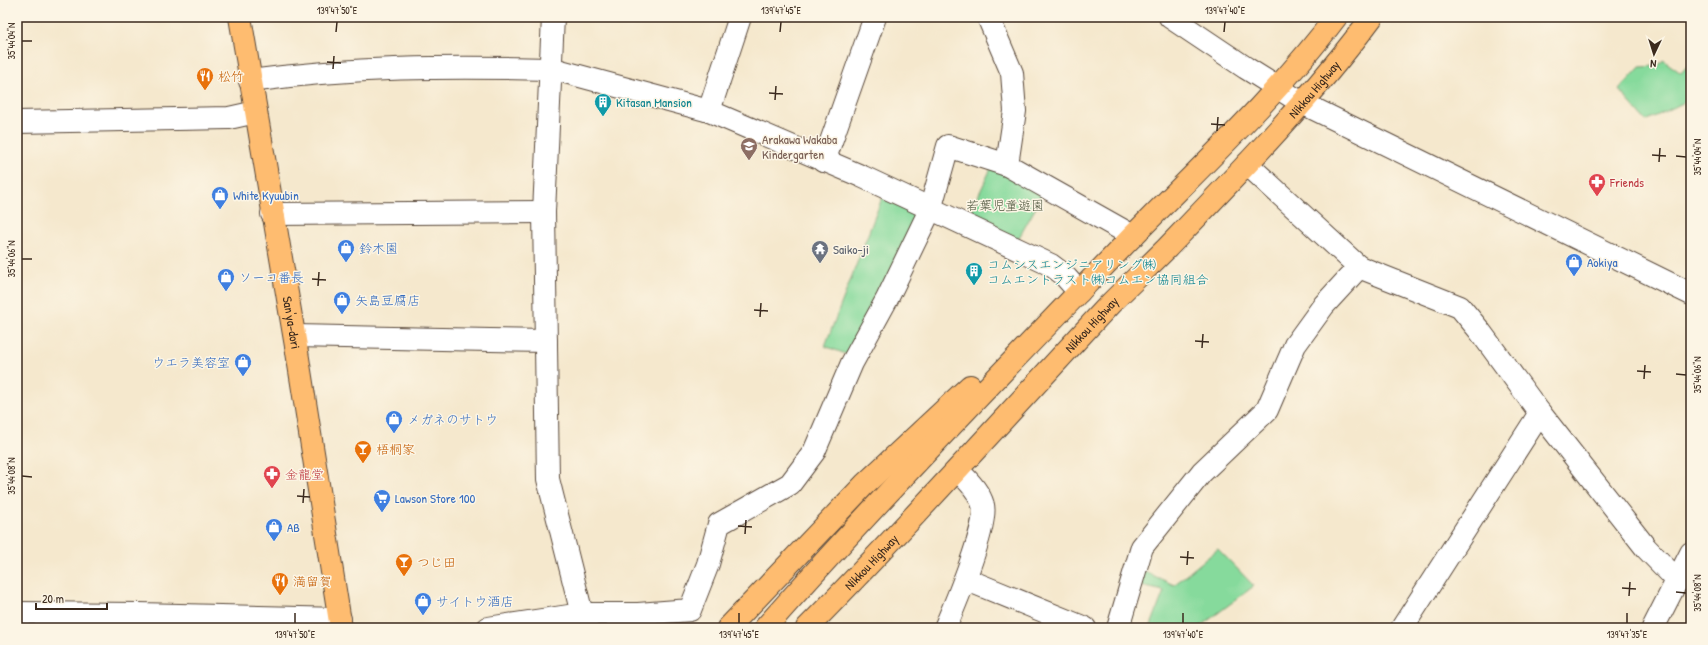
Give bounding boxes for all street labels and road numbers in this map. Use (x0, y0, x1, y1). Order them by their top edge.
street label: Nikkou Highway (1284, 56, 1344, 122)
street label: Nikkou Highway (1060, 292, 1122, 356)
street label: San'ya-dori (279, 295, 305, 350)
street label: Nikkou Highway (840, 530, 902, 594)

